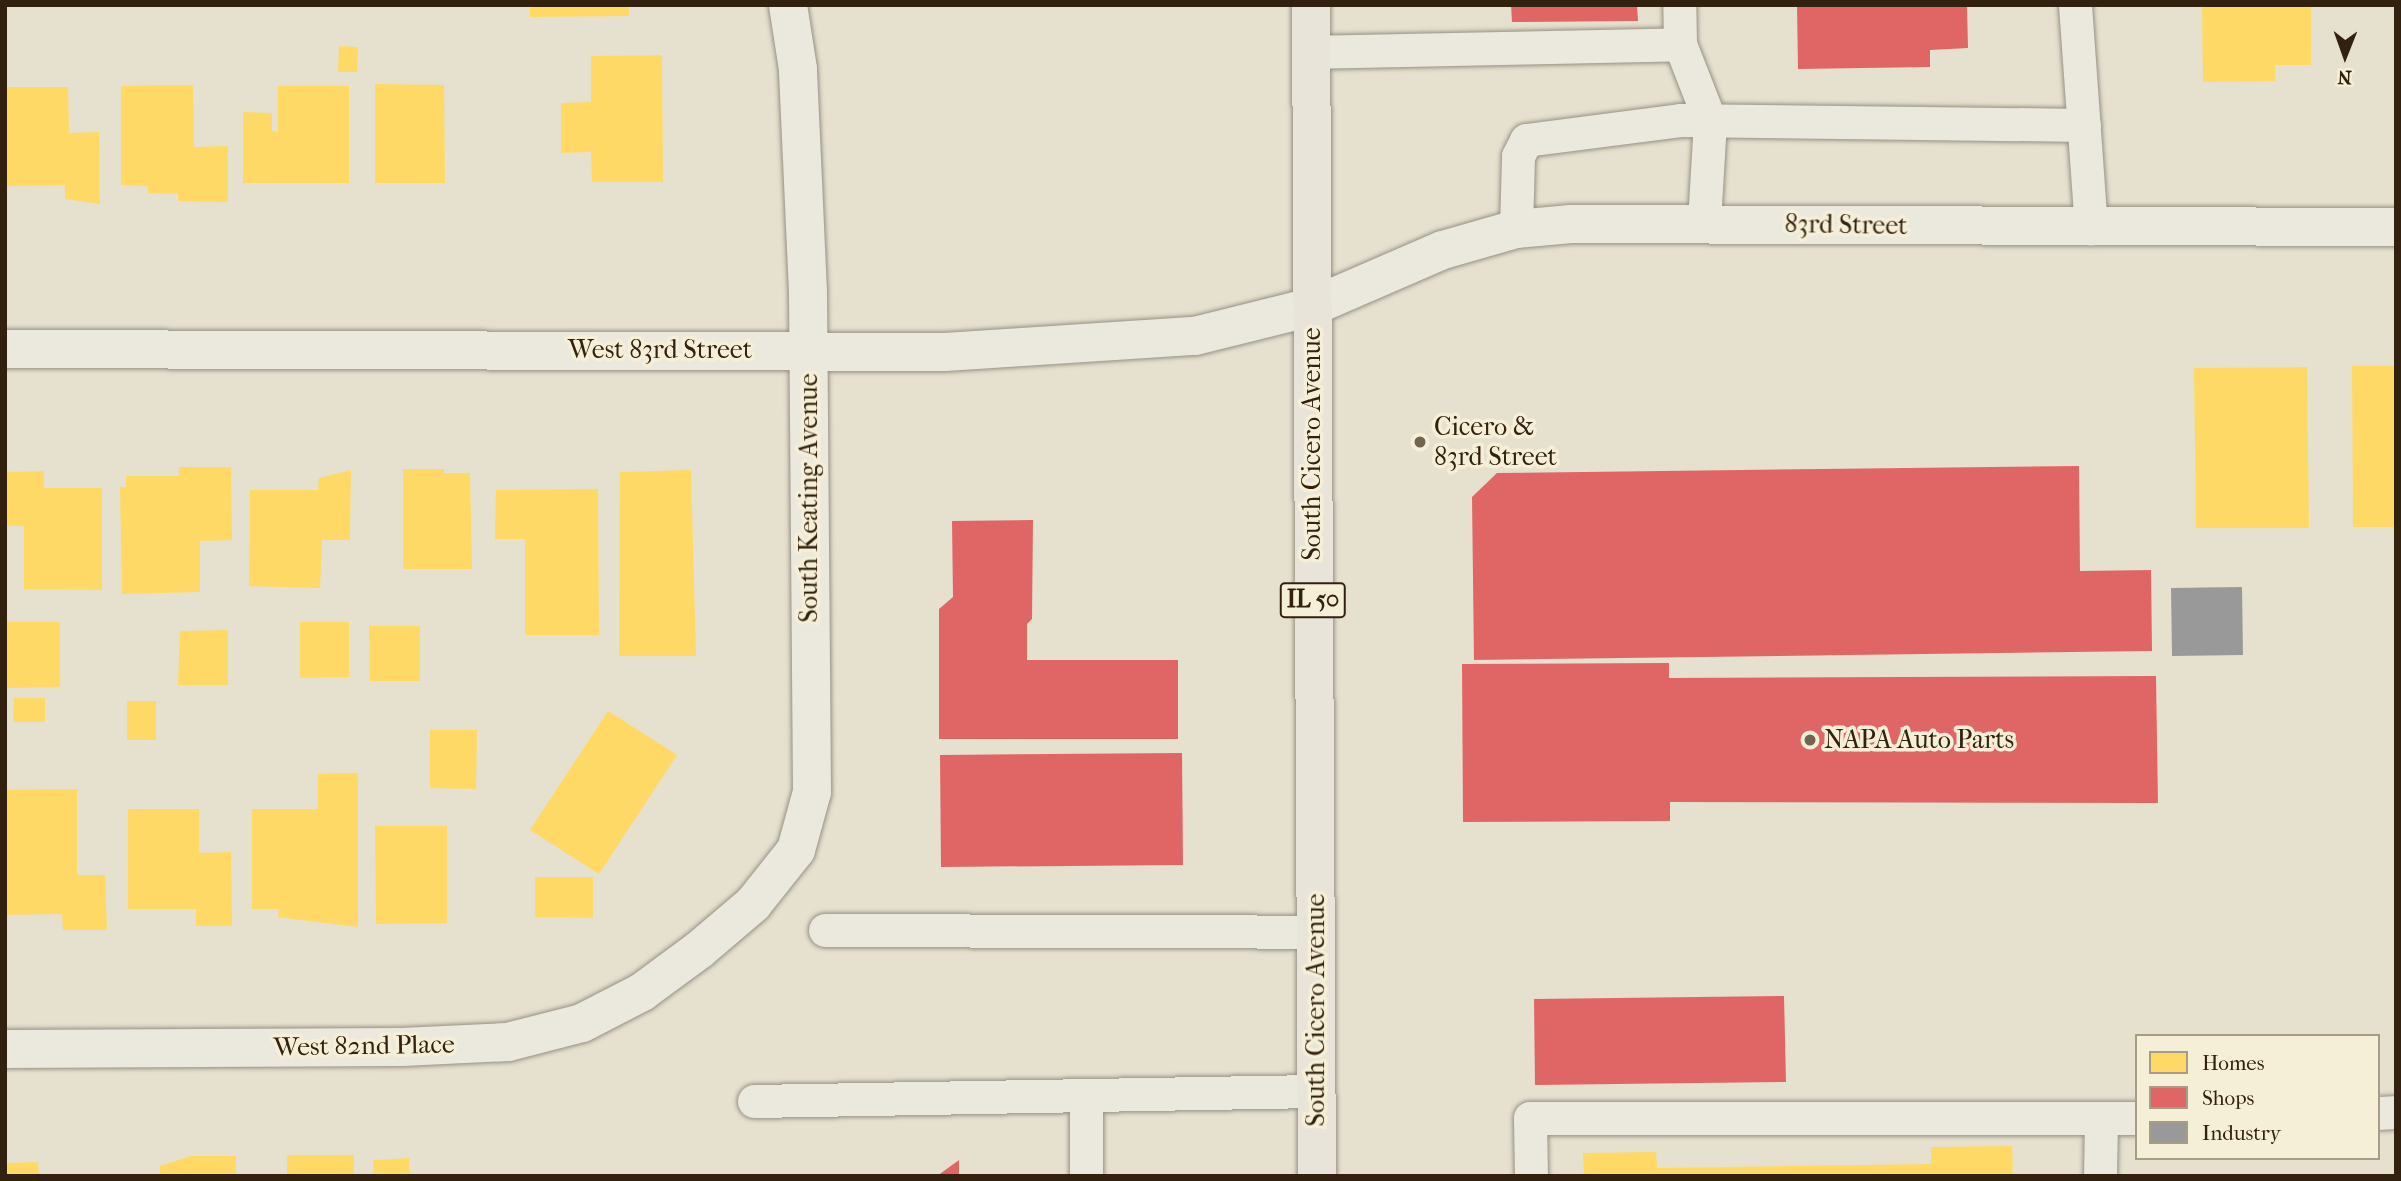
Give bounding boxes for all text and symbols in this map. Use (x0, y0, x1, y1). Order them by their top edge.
north arrow (2310, 21, 2380, 91)
text: N (2337, 66, 2352, 88)
street label: 83rd Street (1784, 208, 1908, 242)
street label: South Cicero Avenue (1296, 327, 1328, 561)
street label: West 83rd Street (568, 334, 752, 366)
street label: South Keating Avenue (793, 373, 825, 623)
place label: Cicero & 83rd Street (1434, 411, 1557, 472)
marker: Cicero & 83rd Street (1412, 434, 1428, 450)
road number: IL 50 (1280, 580, 1346, 620)
place label: NAPA Auto Parts (1824, 724, 2014, 756)
marker: NAPA Auto Parts (1802, 732, 1818, 748)
street label: South Cicero Avenue (1300, 893, 1332, 1127)
street label: West 82nd Place (273, 1029, 455, 1063)
legend (2135, 1034, 2380, 1160)
text: Homes (2202, 1051, 2264, 1075)
text: Shops (2202, 1086, 2254, 1110)
text: Industry (2202, 1121, 2281, 1145)

